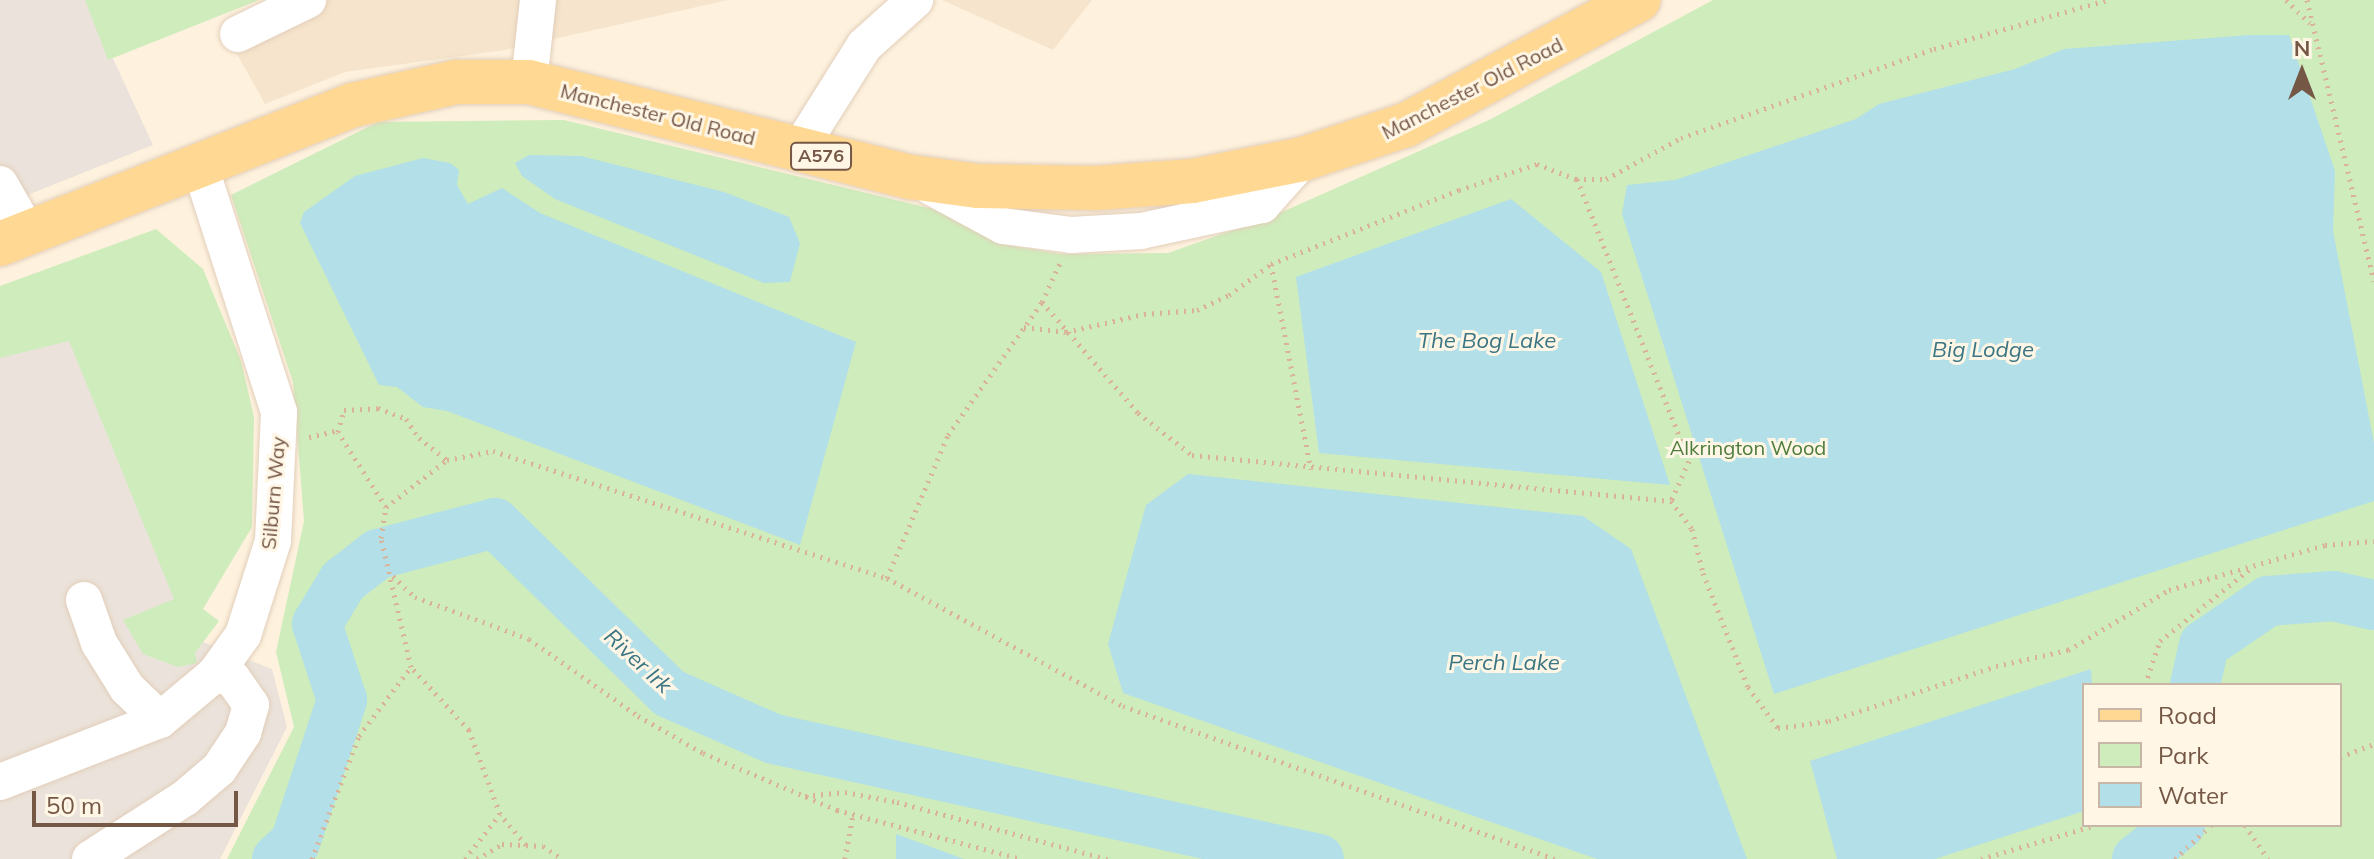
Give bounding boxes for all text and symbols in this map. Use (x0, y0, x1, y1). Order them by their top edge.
street label: Manchester Old Road (1377, 32, 1567, 144)
north arrow (2262, 32, 2342, 112)
text: N (2294, 34, 2310, 62)
street label: Manchester Old Road (558, 78, 758, 150)
road number: A576 (789, 142, 853, 170)
water label: The Bog Lake (1418, 328, 1556, 354)
water label: Big Lodge (1932, 337, 2034, 363)
park label: Alkrington Wood (1670, 435, 1826, 459)
street label: Silburn Way (256, 436, 290, 550)
water label: River Irk (599, 623, 677, 699)
water label: Perch Lake (1448, 650, 1560, 676)
legend (2082, 683, 2342, 827)
text: Road (2158, 700, 2217, 730)
text: Park (2158, 740, 2209, 770)
scale bar (36, 775, 242, 825)
text: Water (2158, 780, 2228, 810)
text: 50 m (46, 790, 102, 820)

